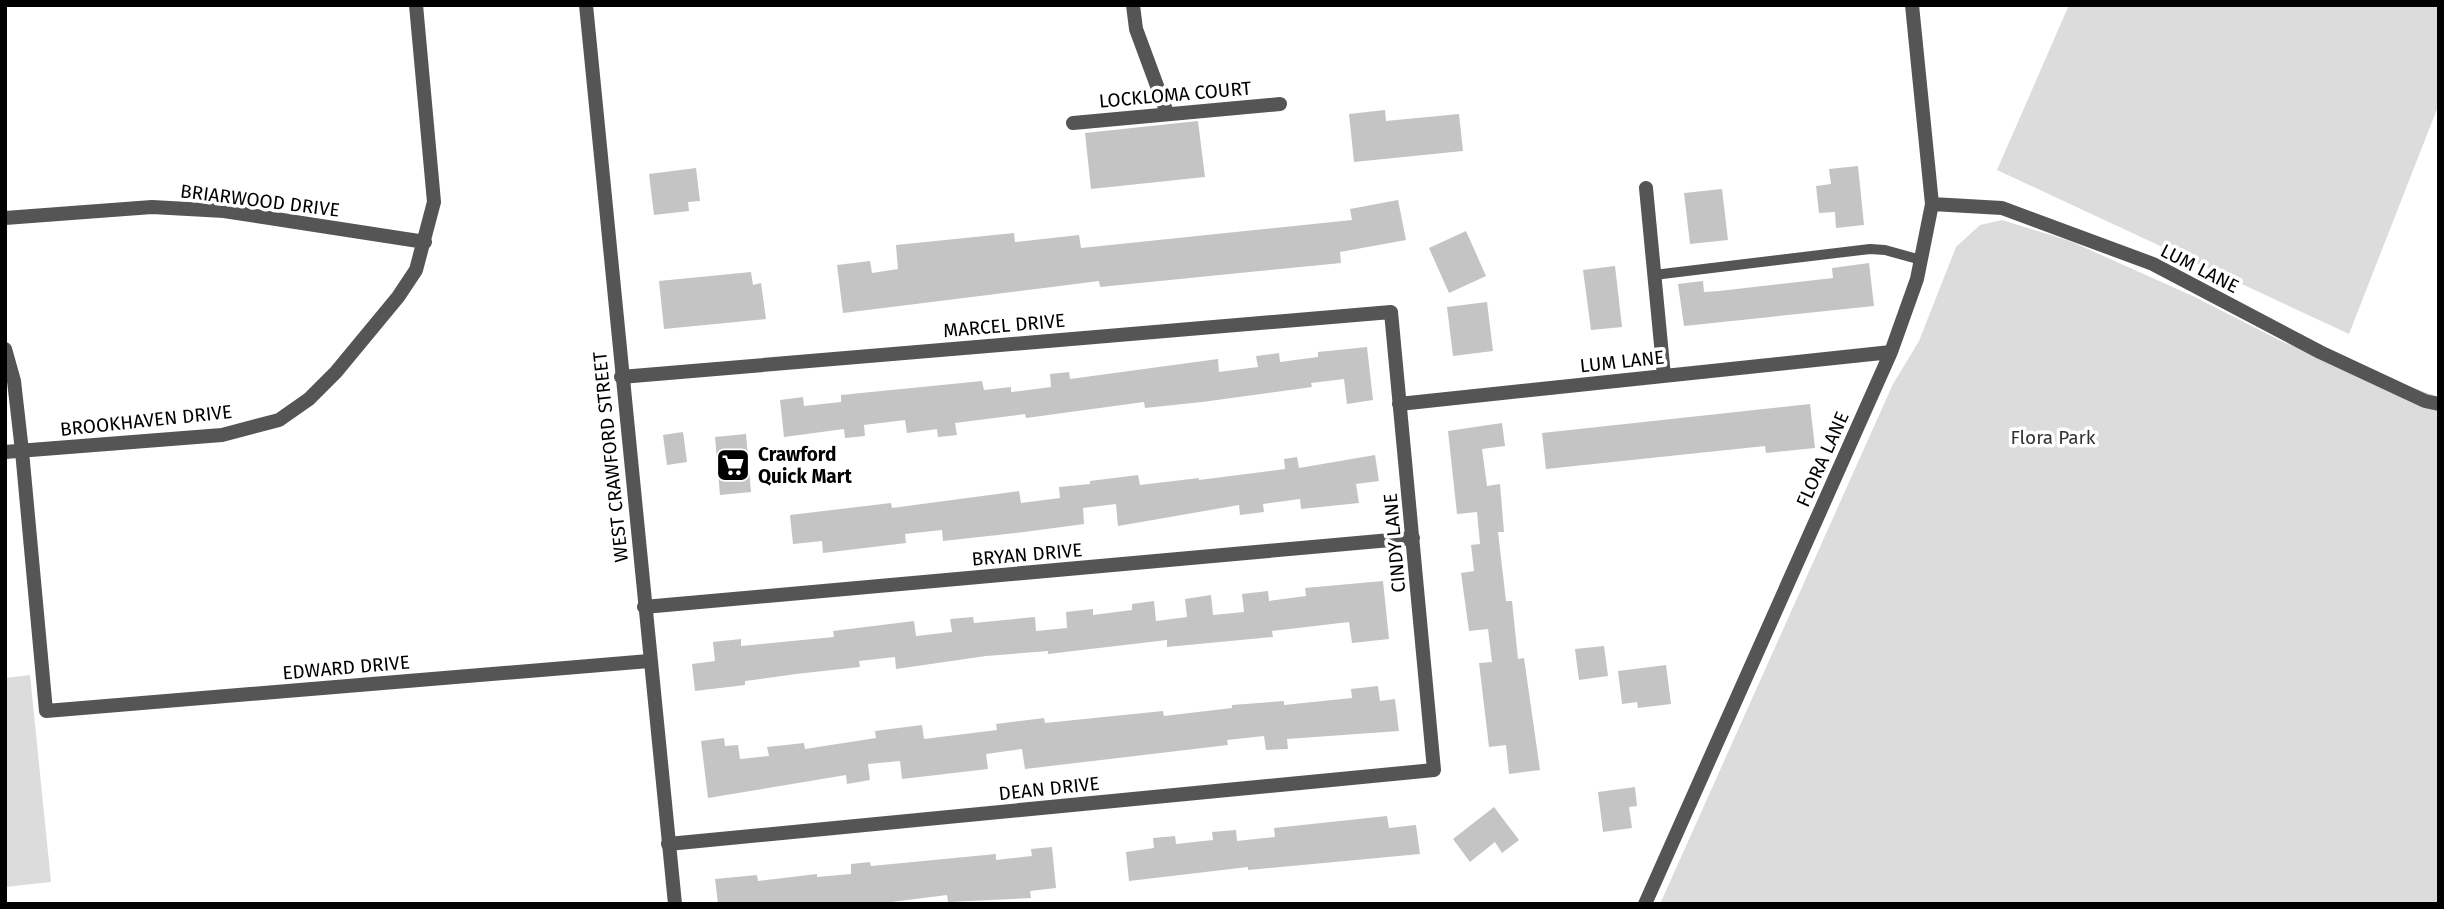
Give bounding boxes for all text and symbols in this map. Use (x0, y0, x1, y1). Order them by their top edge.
street label: LOCKLOMA COURT (1098, 76, 1252, 113)
street label: BRIARWOOD DRIVE (179, 179, 341, 222)
street label: LUM LANE (2157, 239, 2243, 298)
street label: MARCEL DRIVE (942, 309, 1066, 342)
street label: LUM LANE (1579, 346, 1665, 377)
street label: WEST CRAWFORD STREET (588, 350, 633, 563)
street label: BROOKHAVEN DRIVE (59, 400, 233, 441)
street label: FLORA LANE (1791, 408, 1854, 510)
park label: Flora Park (2010, 426, 2096, 449)
place label: Crawford Quick Mart (758, 443, 852, 488)
supermarket icon: Crawford Quick Mart (714, 446, 752, 484)
street label: CINDY LANE (1379, 492, 1410, 594)
street label: BRYAN DRIVE (971, 538, 1083, 571)
street label: EDWARD DRIVE (281, 650, 411, 685)
street label: DEAN DRIVE (997, 772, 1101, 805)

